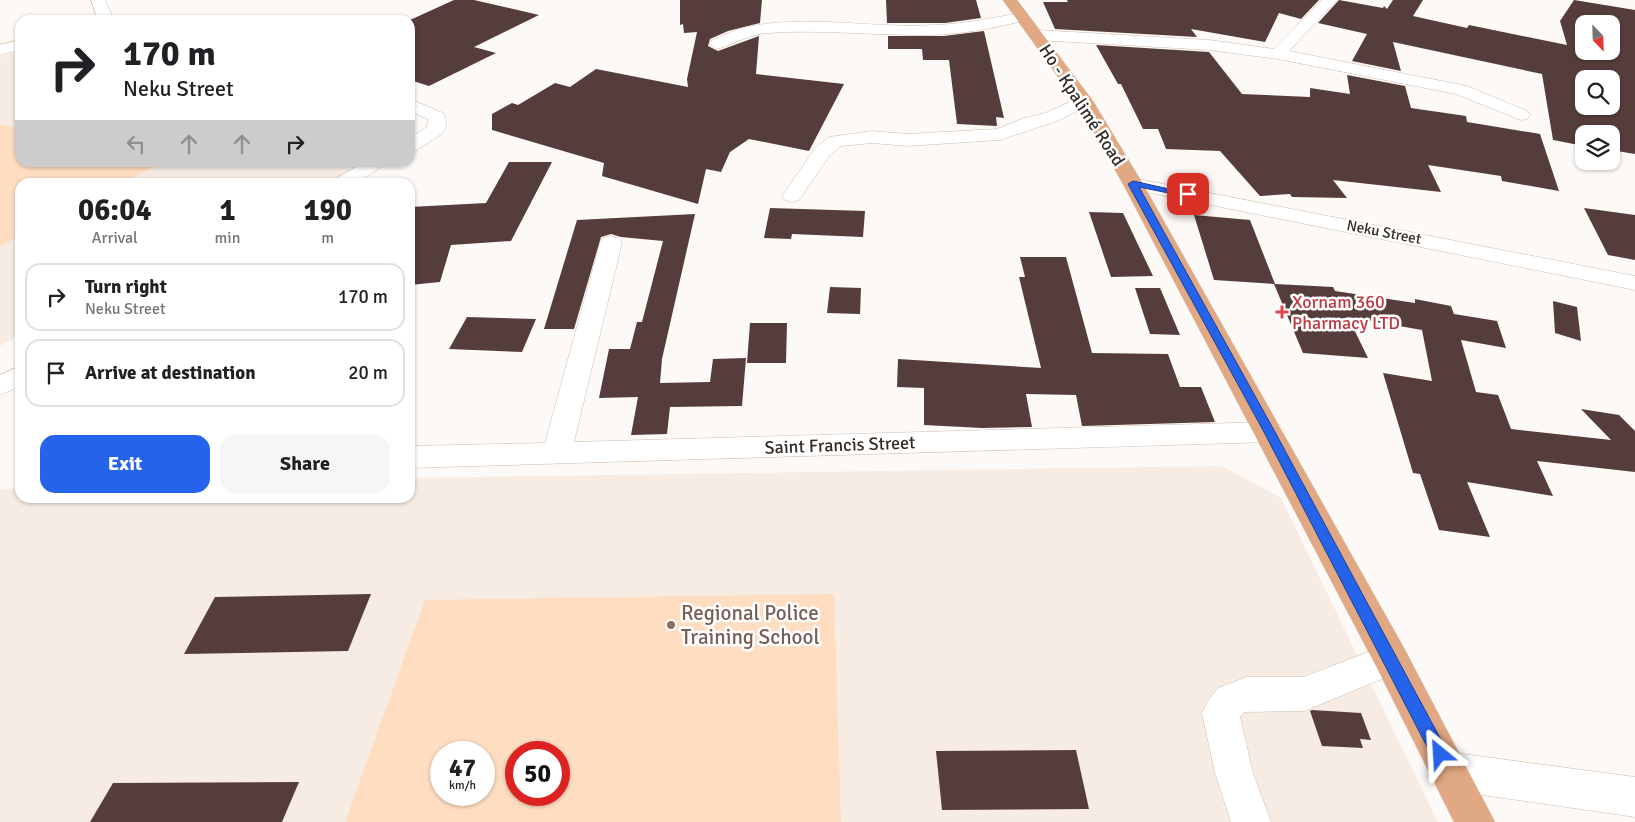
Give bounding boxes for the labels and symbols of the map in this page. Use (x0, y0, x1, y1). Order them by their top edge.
north arrow (1575, 15, 1620, 60)
street label: Ho - Kpalimé Road (1034, 40, 1130, 170)
pin (1167, 173, 1209, 215)
street label: Neku Street (1345, 216, 1423, 248)
place label: Xornam 360 Pharmacy LTD (1292, 291, 1400, 334)
marker: Xornam 360 Pharmacy LTD (1276, 306, 1288, 318)
street label: Saint Francis Street (764, 431, 916, 459)
place label: Regional Police Training School (681, 600, 820, 650)
marker: Regional Police Training School (665, 619, 677, 631)
position arrow (1413, 727, 1465, 779)
speed limit sign: 50 (505, 741, 570, 806)

